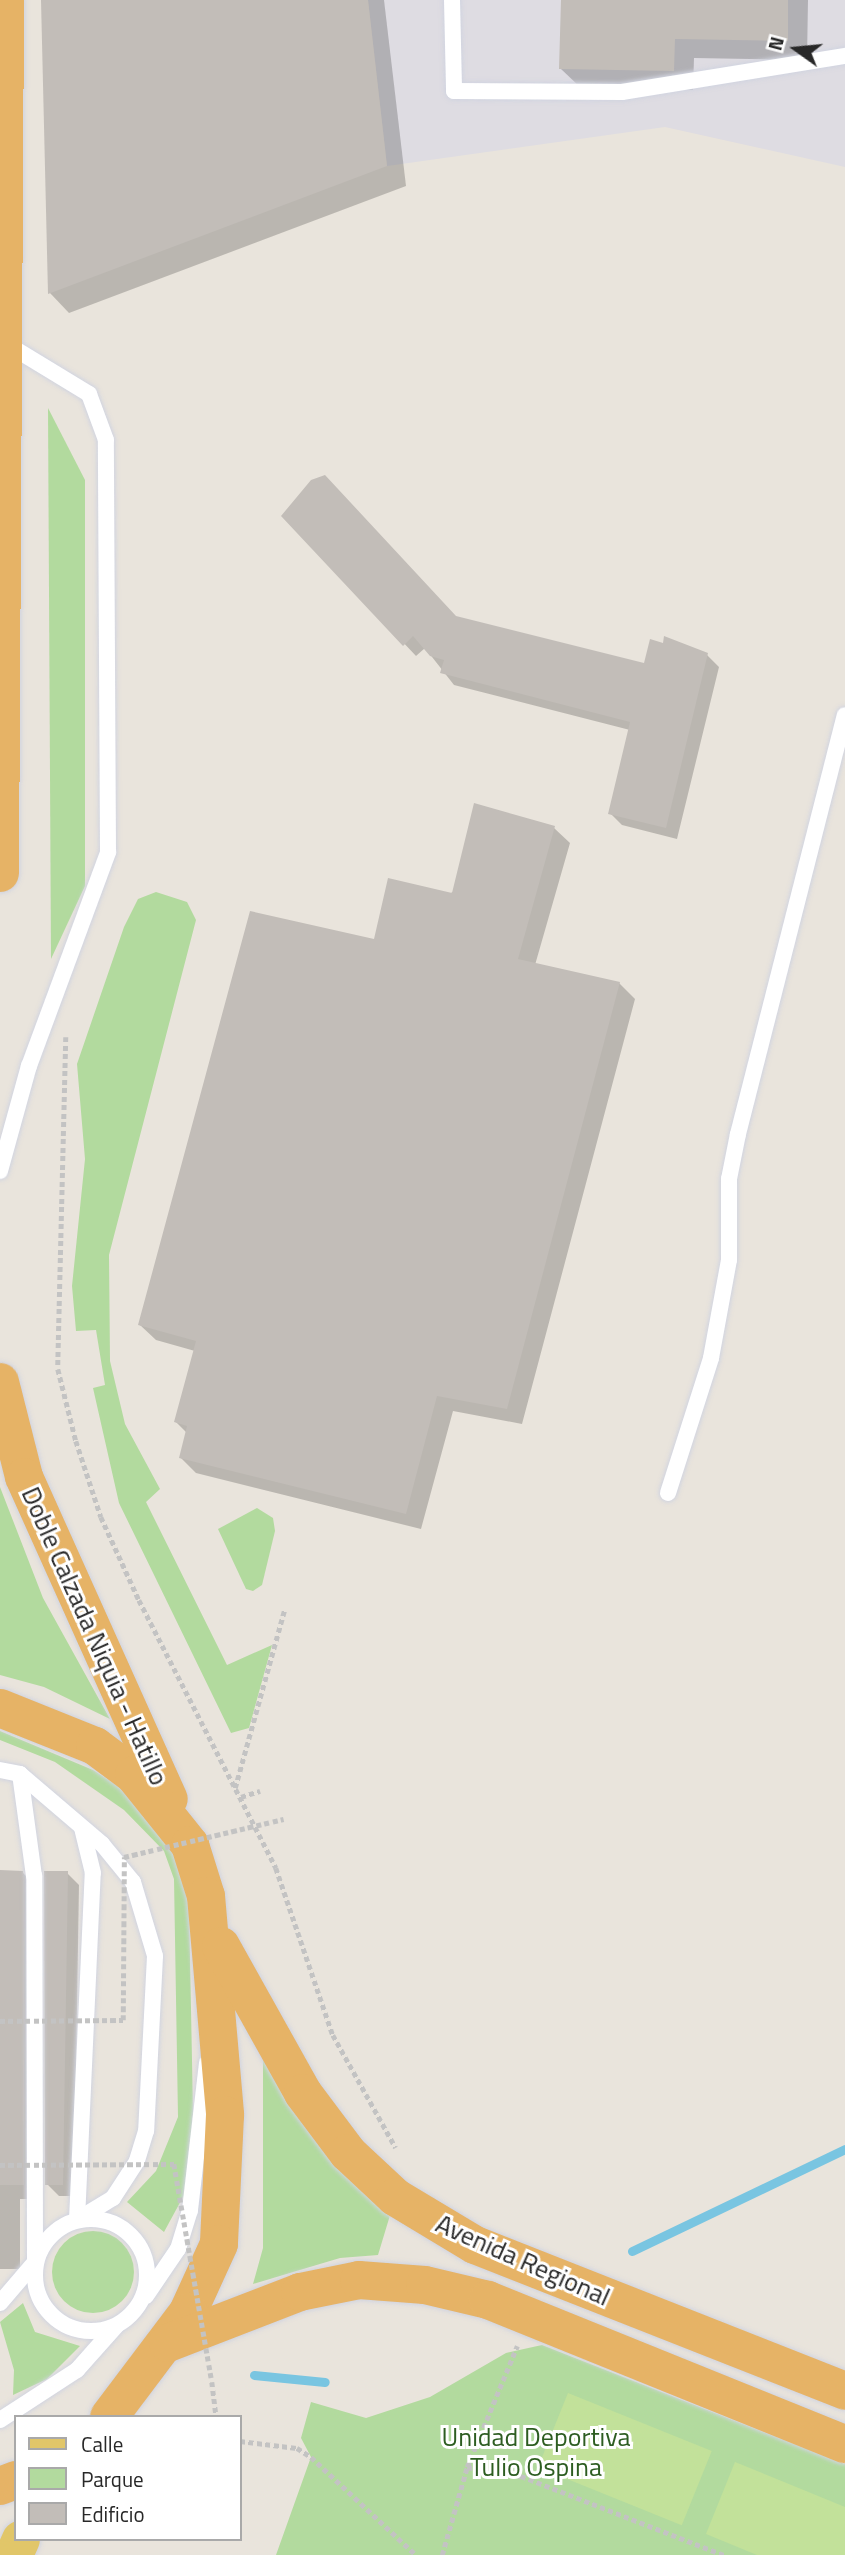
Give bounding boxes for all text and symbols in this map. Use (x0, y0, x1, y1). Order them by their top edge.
north arrow (761, 14, 831, 84)
text: N (760, 33, 791, 54)
street label: Doble Calzada Niquia - Hatillo (15, 1482, 175, 1790)
street label: Avenida Regional (431, 2208, 615, 2312)
legend (14, 2415, 242, 2541)
park label: Unidad Deportiva Tulio Ospina (441, 2421, 631, 2482)
text: Calle (81, 2428, 123, 2460)
text: Parque (81, 2463, 144, 2495)
text: Edificio (81, 2498, 145, 2530)

